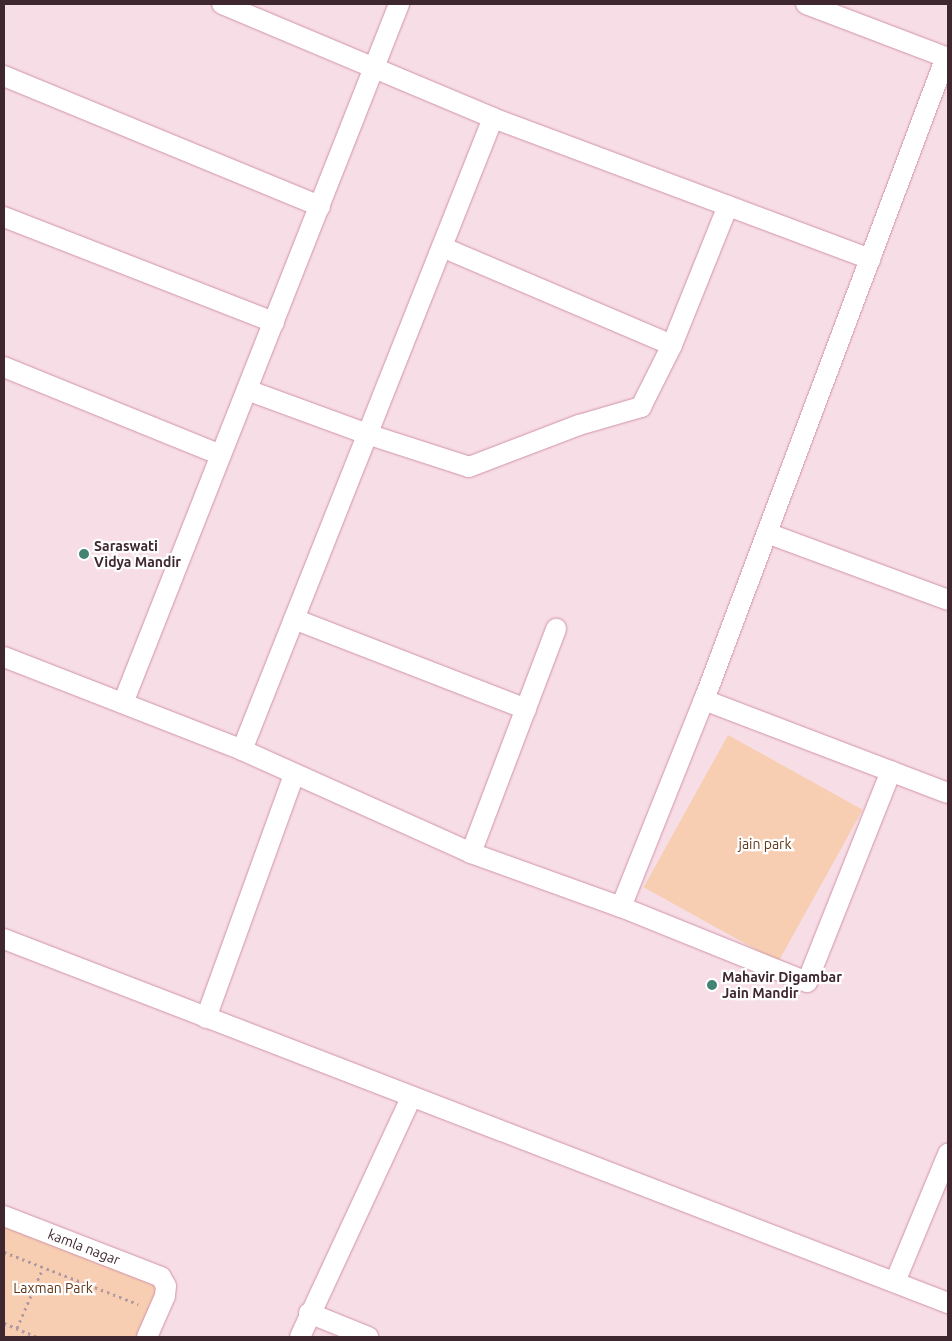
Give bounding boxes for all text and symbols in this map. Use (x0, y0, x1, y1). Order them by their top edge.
place label: Saraswati Vidya Mandir (94, 538, 181, 570)
marker: Saraswati Vidya Mandir (78, 548, 90, 560)
park label: jain park (739, 836, 791, 852)
place label: Mahavir Digambar Jain Mandir (722, 969, 842, 1002)
marker: Mahavir Digambar Jain Mandir (706, 979, 718, 991)
street label: kamla nagar (45, 1226, 123, 1268)
park label: Laxman Park (13, 1280, 93, 1296)

